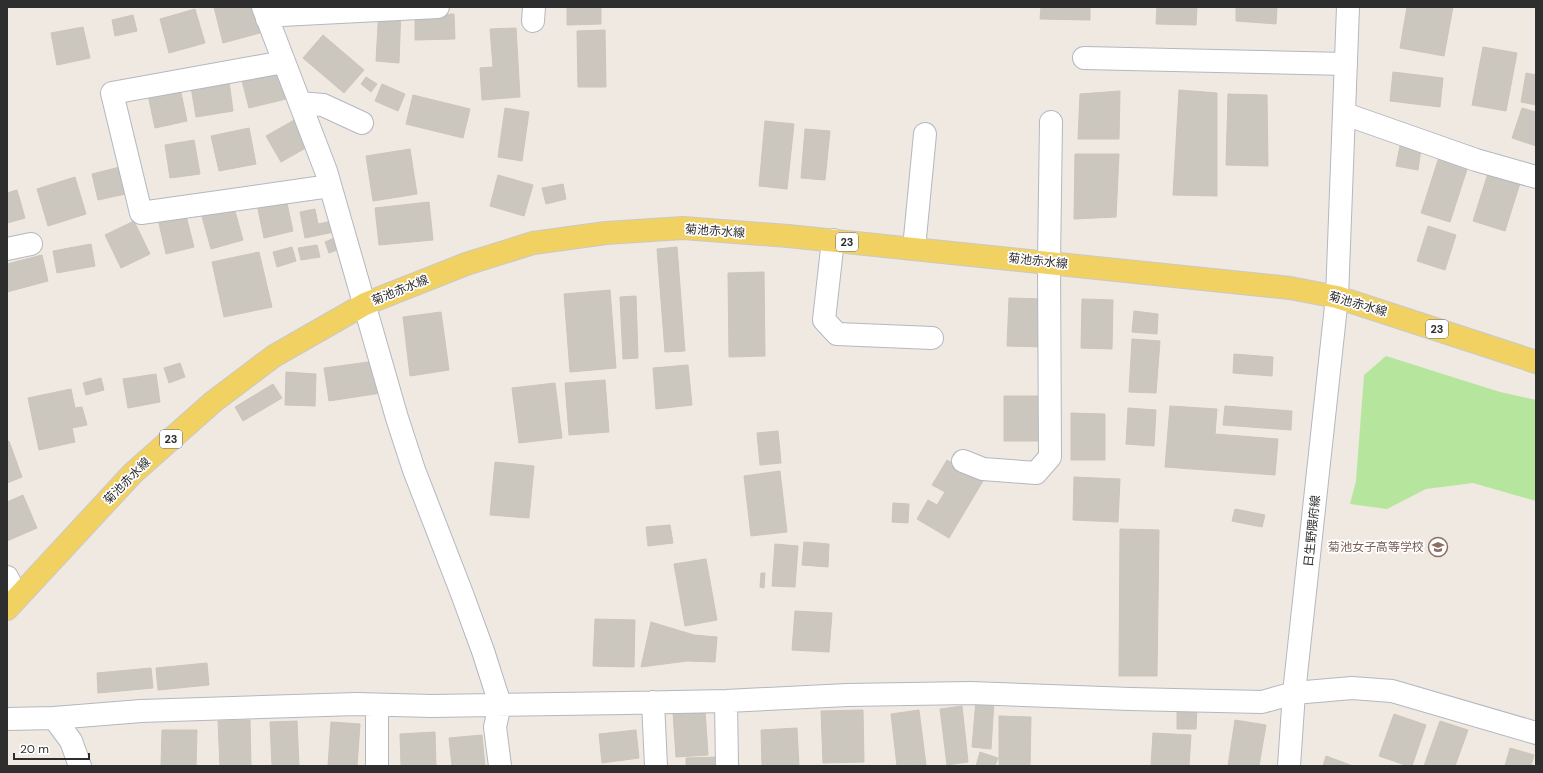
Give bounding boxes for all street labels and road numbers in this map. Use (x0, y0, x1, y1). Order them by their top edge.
street label: 菊池赤水線 (685, 221, 745, 241)
road number: 23 (836, 233, 858, 251)
street label: 菊池赤水線 (1007, 250, 1069, 272)
street label: 菊池赤水線 (369, 271, 431, 309)
street label: 菊池赤水線 (1327, 288, 1389, 320)
road number: 23 (1426, 320, 1448, 338)
road number: 23 (160, 430, 182, 448)
street label: 菊池赤水線 (100, 454, 154, 508)
street label: 日生野隈府線 (1300, 494, 1324, 568)

